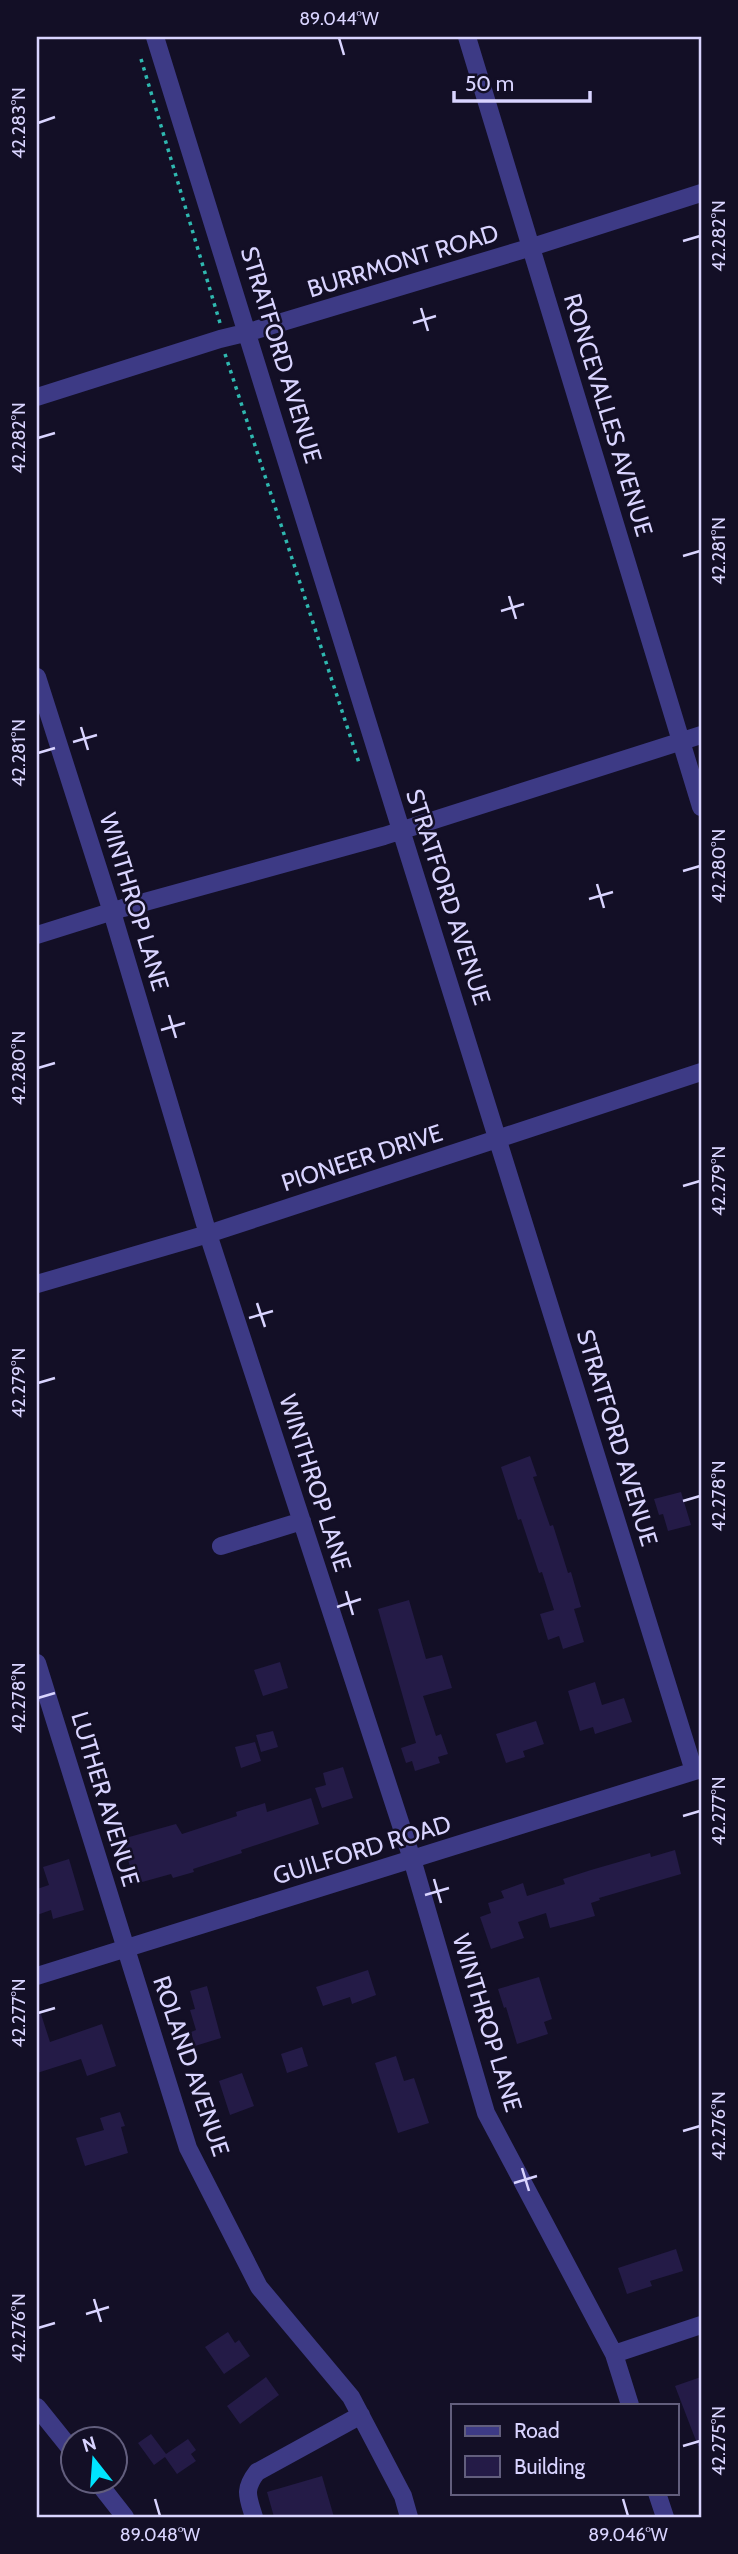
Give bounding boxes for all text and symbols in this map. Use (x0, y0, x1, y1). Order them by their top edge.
text: 89.044°W (299, 8, 379, 30)
scale bar (454, 60, 591, 104)
text: 50 m (465, 71, 514, 96)
text: 42.283°N (8, 87, 30, 159)
text: 42.282°N (708, 200, 730, 272)
street label: BURRMONT ROAD (304, 218, 502, 303)
street label: STRATFORD AVENUE (235, 243, 328, 467)
street label: RONCEVALLES AVENUE (558, 290, 659, 540)
text: 42.282°N (8, 402, 30, 474)
text: 42.281°N (708, 517, 730, 585)
text: 42.281°N (8, 719, 30, 787)
street label: STRATFORD AVENUE (400, 785, 497, 1008)
street label: WINTHROP LANE (94, 809, 175, 994)
text: 42.280°N (708, 829, 730, 903)
text: 42.280°N (8, 1031, 30, 1105)
street label: PIONEER DRIVE (278, 1118, 446, 1197)
text: 42.279°N (708, 1146, 730, 1216)
street label: STRATFORD AVENUE (571, 1326, 664, 1550)
text: 42.279°N (8, 1348, 30, 1418)
street label: WINTHROP LANE (273, 1391, 358, 1575)
text: 42.278°N (708, 1461, 730, 1531)
text: 42.278°N (8, 1663, 30, 1733)
street label: LUTHER AVENUE (65, 1708, 146, 1890)
text: 42.277°N (708, 1776, 730, 1846)
street label: GUILFORD ROAD (269, 1809, 454, 1890)
street label: WINTHROP LANE (447, 1930, 528, 2115)
street label: ROLAND AVENUE (147, 1972, 236, 2160)
text: 42.277°N (8, 1978, 30, 2048)
text: 42.276°N (708, 2091, 730, 2161)
text: 42.276°N (8, 2293, 30, 2363)
legend (451, 2404, 678, 2494)
text: 42.275°N (708, 2406, 730, 2476)
text: Road (514, 2418, 560, 2443)
north arrow (60, 2424, 130, 2494)
text: N (79, 2431, 99, 2457)
text: Building (514, 2454, 586, 2479)
text: 89.048°W (120, 2524, 200, 2546)
text: 89.046°W (588, 2524, 668, 2546)

